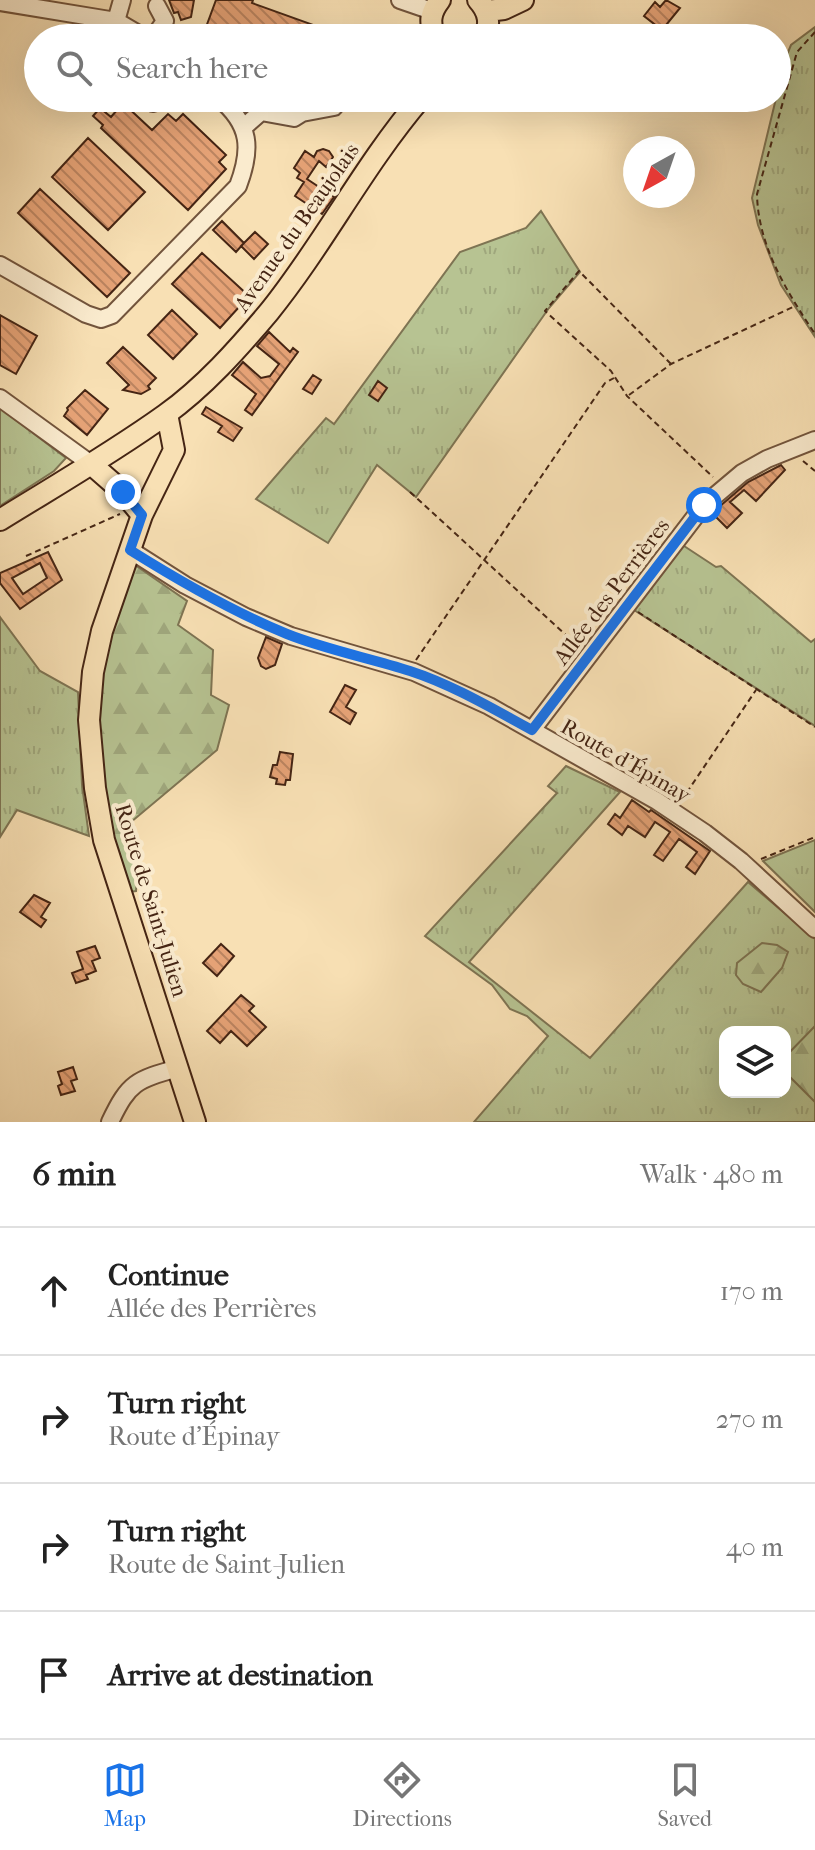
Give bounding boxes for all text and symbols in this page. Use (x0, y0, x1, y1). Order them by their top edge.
search box (24, 24, 791, 112)
icon: search (52, 46, 96, 90)
text: Search here (116, 51, 268, 86)
north arrow (623, 136, 695, 208)
street label: Avenue du Beaujolais (228, 138, 365, 318)
route end (105, 474, 141, 510)
route start (686, 487, 722, 523)
street label: Allée des Perrières (548, 513, 675, 671)
street label: Route d'Épinay (556, 712, 696, 809)
street label: Route de Saint-Julien (109, 801, 193, 1000)
map controls (719, 1026, 791, 1098)
button: layers (719, 1026, 791, 1098)
text: 6 min (32, 1154, 116, 1194)
text: Walk · 480 m (640, 1159, 783, 1190)
text: Continue (108, 1258, 229, 1293)
icon: ahead (32, 1269, 76, 1313)
text: 170 m (720, 1276, 783, 1307)
text: Allée des Perrières (108, 1293, 316, 1324)
text: Turn right (108, 1386, 246, 1421)
icon: right (32, 1397, 76, 1441)
text: 270 m (716, 1404, 783, 1435)
text: Route d'Épinay (108, 1421, 280, 1452)
text: Turn right (108, 1514, 246, 1549)
icon: right (32, 1525, 76, 1569)
text: 40 m (726, 1532, 783, 1563)
text: Route de Saint-Julien (108, 1549, 345, 1580)
icon: arrive (32, 1653, 76, 1697)
text: Arrive at destination (108, 1658, 373, 1693)
tab: Map (103, 1758, 147, 1832)
tab: Directions (353, 1758, 452, 1832)
tab: Saved (658, 1758, 712, 1832)

